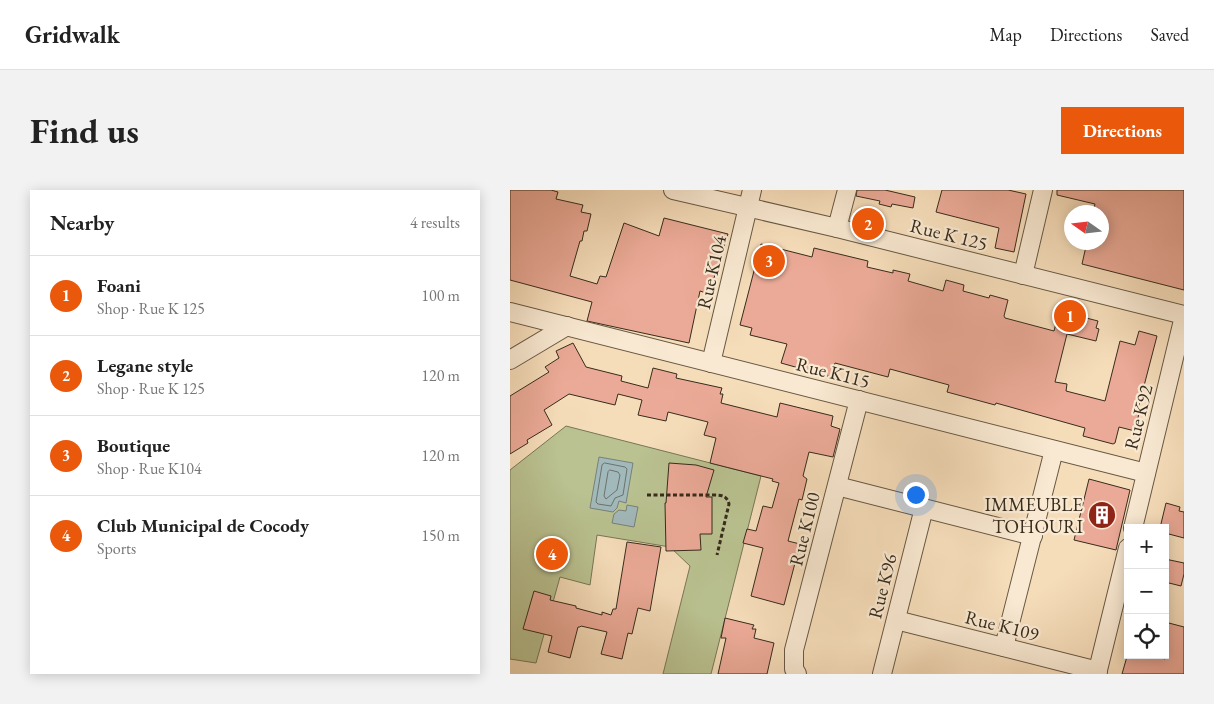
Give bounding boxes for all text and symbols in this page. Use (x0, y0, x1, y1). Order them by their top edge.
text: Gridwalk (25, 19, 120, 50)
text: Map (990, 23, 1022, 46)
text: Directions (1050, 23, 1122, 46)
text: Saved (1150, 23, 1189, 46)
button: Directions (1061, 107, 1184, 154)
text: Find us (30, 108, 139, 153)
pin: 2 (852, 205, 884, 243)
north arrow (1064, 205, 1109, 250)
text: Nearby (50, 209, 114, 236)
text: 4 results (410, 212, 460, 233)
street label: Rue K 125 (908, 213, 990, 256)
street label: Rue K104 (691, 232, 732, 312)
pin: 3 (753, 242, 785, 280)
text: Foani (97, 273, 141, 298)
text: 1 (62, 285, 70, 306)
text: 100 m (421, 285, 460, 306)
pin: 1 (1054, 297, 1086, 335)
text: Shop · Rue K 125 (97, 298, 205, 319)
street label: Rue K115 (793, 351, 872, 394)
text: Legane style (97, 353, 193, 378)
text: 2 (62, 365, 70, 386)
text: 120 m (421, 365, 460, 386)
text: Shop · Rue K 125 (97, 378, 205, 399)
street label: Rue K92 (1118, 382, 1159, 452)
text: Boutique (97, 433, 170, 458)
text: 3 (62, 445, 70, 466)
text: 120 m (421, 445, 460, 466)
text: Shop · Rue K104 (97, 458, 202, 479)
your location (903, 482, 929, 508)
street label: Rue K100 (783, 490, 826, 569)
place label: IMMEUBLE TOHOURI (985, 492, 1084, 539)
building icon: IMMEUBLE TOHOURI (1087, 500, 1117, 530)
text: Club Municipal de Cocody (97, 513, 309, 538)
map controls (1124, 524, 1169, 659)
button: + (1124, 524, 1169, 569)
text: 4 (62, 525, 70, 546)
text: 150 m (421, 525, 460, 546)
pin: 4 (536, 535, 568, 573)
text: Sports (97, 538, 136, 559)
street label: Rue K96 (862, 551, 903, 621)
button: − (1124, 569, 1169, 614)
street label: Rue K109 (962, 604, 1041, 647)
button: locate (1124, 614, 1169, 659)

